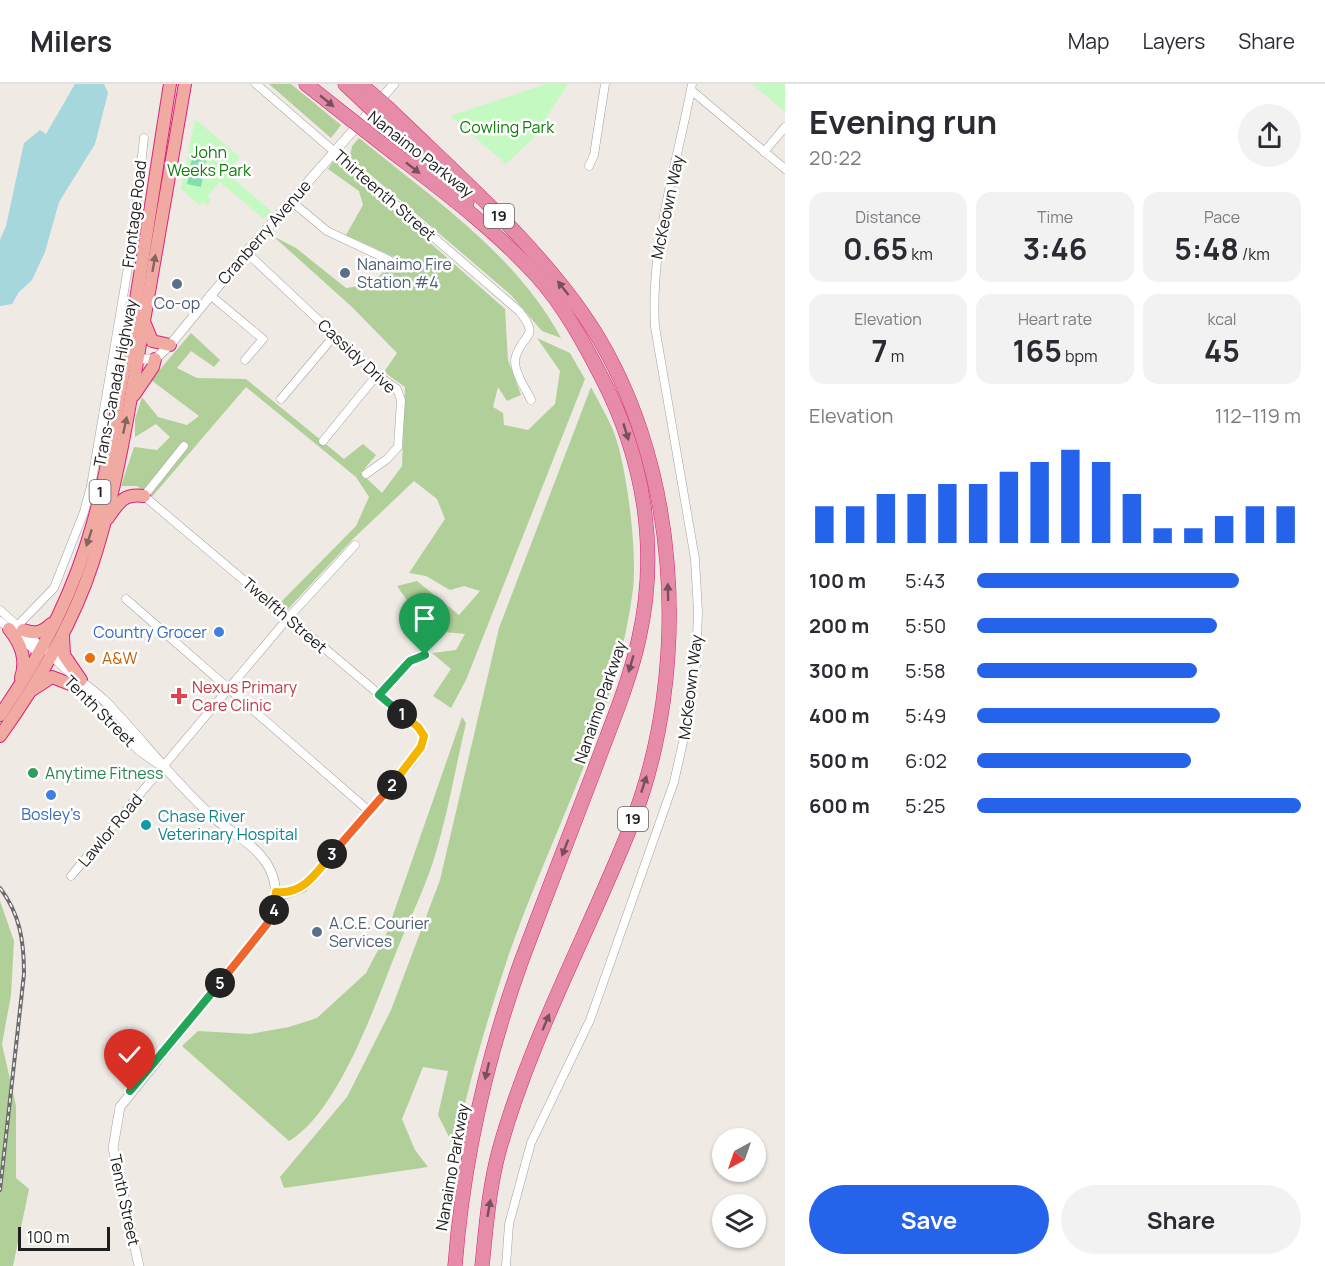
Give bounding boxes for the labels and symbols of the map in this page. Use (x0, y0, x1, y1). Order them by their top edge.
one-way arrow (320, 95, 335, 107)
street label: Nanaimo Parkway (364, 106, 479, 203)
park label: Cowling Park (460, 116, 555, 138)
park label: John Weeks Park (167, 141, 252, 181)
street label: Thirteenth Street (329, 144, 441, 246)
street label: McKeown Way (645, 152, 689, 261)
street label: Frontage Road (117, 159, 151, 269)
one-way arrow (405, 162, 421, 175)
street label: Cranberry Avenue (212, 175, 316, 289)
road number: 19 (484, 204, 514, 228)
place label: Nanaimo Fire Station #4 (357, 253, 452, 293)
one-way arrow (150, 254, 159, 273)
marker: Nanaimo Fire Station #4 (338, 266, 352, 280)
marker: Co-op (170, 277, 184, 291)
one-way arrow (557, 280, 570, 296)
place label: Co-op (154, 292, 200, 314)
street label: Trans-Canada Highway (88, 297, 142, 469)
street label: Cassidy Drive (313, 314, 401, 398)
one-way arrow (121, 416, 131, 435)
one-way arrow (622, 423, 631, 441)
road number: 1 (90, 480, 110, 504)
one-way arrow (83, 529, 93, 547)
street label: Twelfth Street (238, 572, 332, 658)
one-way arrow (663, 582, 673, 601)
pin (399, 593, 450, 655)
place label: Country Grocer (93, 621, 207, 643)
marker: Country Grocer (212, 625, 226, 639)
street label: McKeown Way (673, 633, 707, 741)
street label: Nanaimo Parkway (569, 637, 632, 766)
place label: A&W (102, 647, 138, 669)
marker: A&W (83, 651, 97, 665)
one-way arrow (626, 655, 635, 673)
street label: Tenth Street (59, 670, 141, 752)
place label: Nexus Primary Care Clinic (192, 676, 298, 716)
marker: Nexus Primary Care Clinic (170, 687, 188, 705)
pin: 1 (387, 699, 417, 729)
place label: Anytime Fitness (45, 762, 163, 784)
marker: Anytime Fitness (26, 766, 40, 780)
pin: 2 (377, 770, 407, 800)
one-way arrow (640, 775, 649, 793)
marker: Bosley's (44, 788, 58, 802)
street label: Lawlor Road (73, 789, 147, 871)
place label: Bosley's (21, 803, 81, 825)
place label: Chase River Veterinary Hospital (158, 805, 298, 845)
road number: 19 (618, 807, 648, 831)
marker: Chase River Veterinary Hospital (139, 818, 153, 832)
pin: 3 (317, 839, 347, 869)
one-way arrow (560, 839, 570, 857)
pin: 4 (259, 895, 289, 925)
place label: A.C.E. Courier Services (329, 912, 430, 952)
marker: A.C.E. Courier Services (310, 925, 324, 939)
pin: 5 (205, 968, 235, 998)
one-way arrow (541, 1013, 551, 1031)
pin (104, 1029, 155, 1091)
one-way arrow (482, 1062, 491, 1081)
street label: Nanaimo Parkway (430, 1101, 474, 1232)
north arrow (712, 1128, 766, 1182)
street label: Tenth Street (105, 1152, 145, 1248)
one-way arrow (484, 1198, 493, 1217)
scale bar (18, 1224, 110, 1252)

